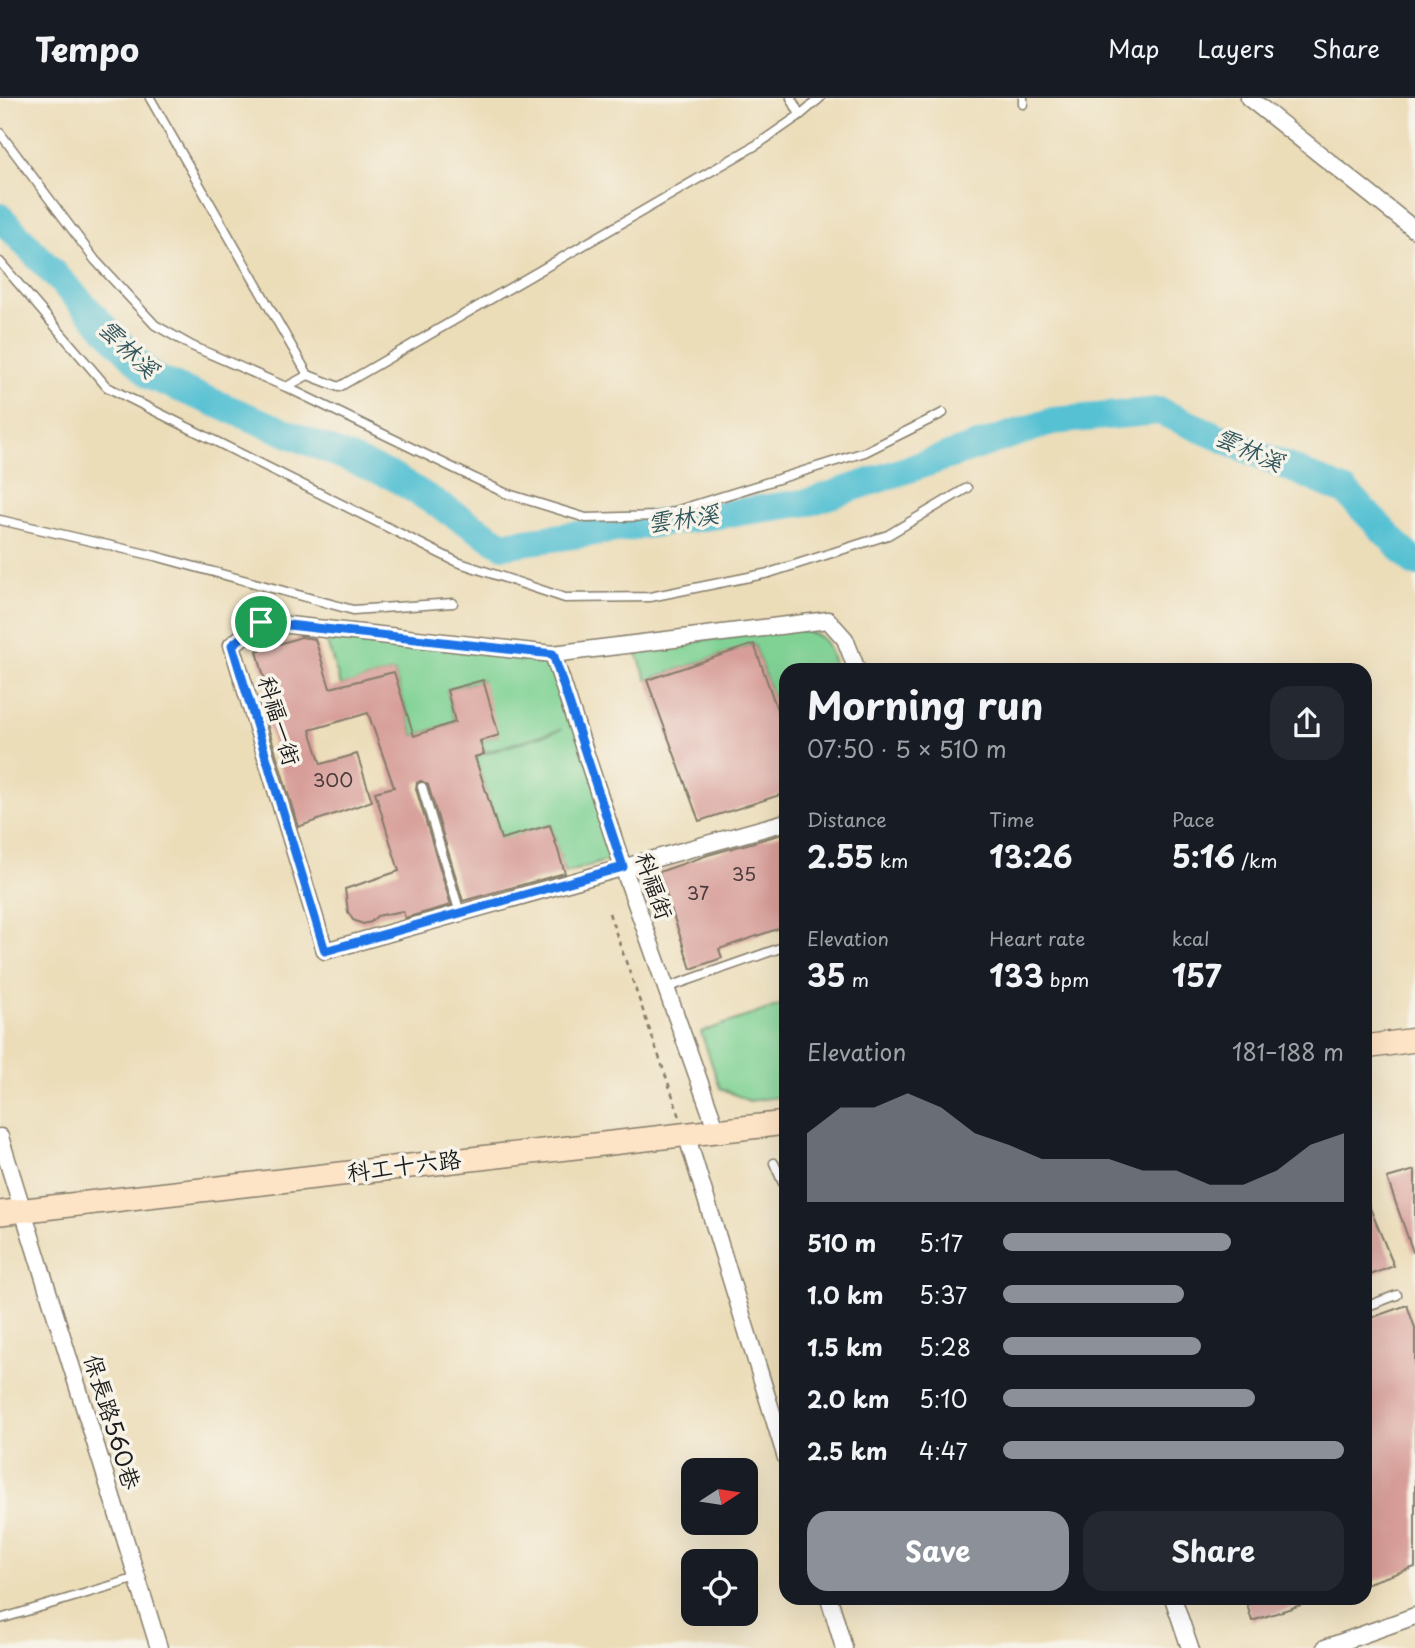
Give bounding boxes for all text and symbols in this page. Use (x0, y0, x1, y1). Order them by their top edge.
text: Tempo (35, 23, 139, 73)
text: Map (1108, 30, 1159, 66)
text: Layers (1197, 30, 1274, 66)
text: Share (1312, 30, 1380, 66)
water label: 雲林溪 (91, 310, 169, 387)
water label: 雲林溪 (1210, 417, 1292, 480)
water label: 雲林溪 (645, 494, 723, 540)
pin (231, 592, 291, 652)
icon: arrive (242, 603, 280, 641)
street label: 科福一街 (250, 671, 311, 770)
text: Morning run (807, 676, 1043, 733)
button: share (1270, 686, 1344, 760)
text: 07:50 · 5 × 510 m (807, 731, 1007, 766)
house number: 300 (313, 765, 353, 793)
text: Distance (807, 805, 887, 833)
text: Time (989, 805, 1034, 833)
text: Pace (1172, 805, 1215, 833)
text: 2.55 (807, 833, 874, 878)
text: 13:26 (989, 833, 1073, 878)
text: 5:16 (1172, 833, 1235, 878)
text: km (874, 846, 908, 874)
text: /km (1235, 846, 1278, 874)
street label: 科福街 (628, 847, 683, 924)
house number: 35 (732, 859, 756, 887)
house number: 37 (687, 878, 709, 906)
text: Elevation (807, 924, 889, 952)
text: Heart rate (989, 924, 1085, 952)
text: kcal (1172, 924, 1210, 952)
text: 35 (807, 952, 846, 997)
text: 133 (989, 952, 1044, 997)
text: 157 (1172, 952, 1221, 997)
text: m (846, 965, 869, 993)
text: bpm (1044, 965, 1089, 993)
text: Elevation (807, 1034, 906, 1069)
text: 181–188 m (1232, 1034, 1344, 1069)
street label: 科工十六路 (345, 1140, 463, 1189)
text: 510 m (807, 1225, 876, 1260)
text: 5:17 (919, 1225, 963, 1260)
text: 1.0 km (807, 1277, 884, 1312)
text: 5:37 (919, 1277, 967, 1312)
text: 1.5 km (807, 1329, 883, 1364)
text: 5:28 (919, 1329, 971, 1364)
street label: 保長路560巷 (76, 1350, 151, 1494)
text: 2.0 km (807, 1381, 889, 1416)
text: 5:10 (919, 1381, 967, 1416)
text: 2.5 km (807, 1433, 887, 1468)
text: 4:47 (919, 1433, 968, 1468)
north arrow (681, 1458, 758, 1535)
map controls (681, 1458, 758, 1626)
button: Save (807, 1511, 1069, 1591)
button: Share (1083, 1511, 1344, 1591)
button: locate (681, 1549, 758, 1626)

